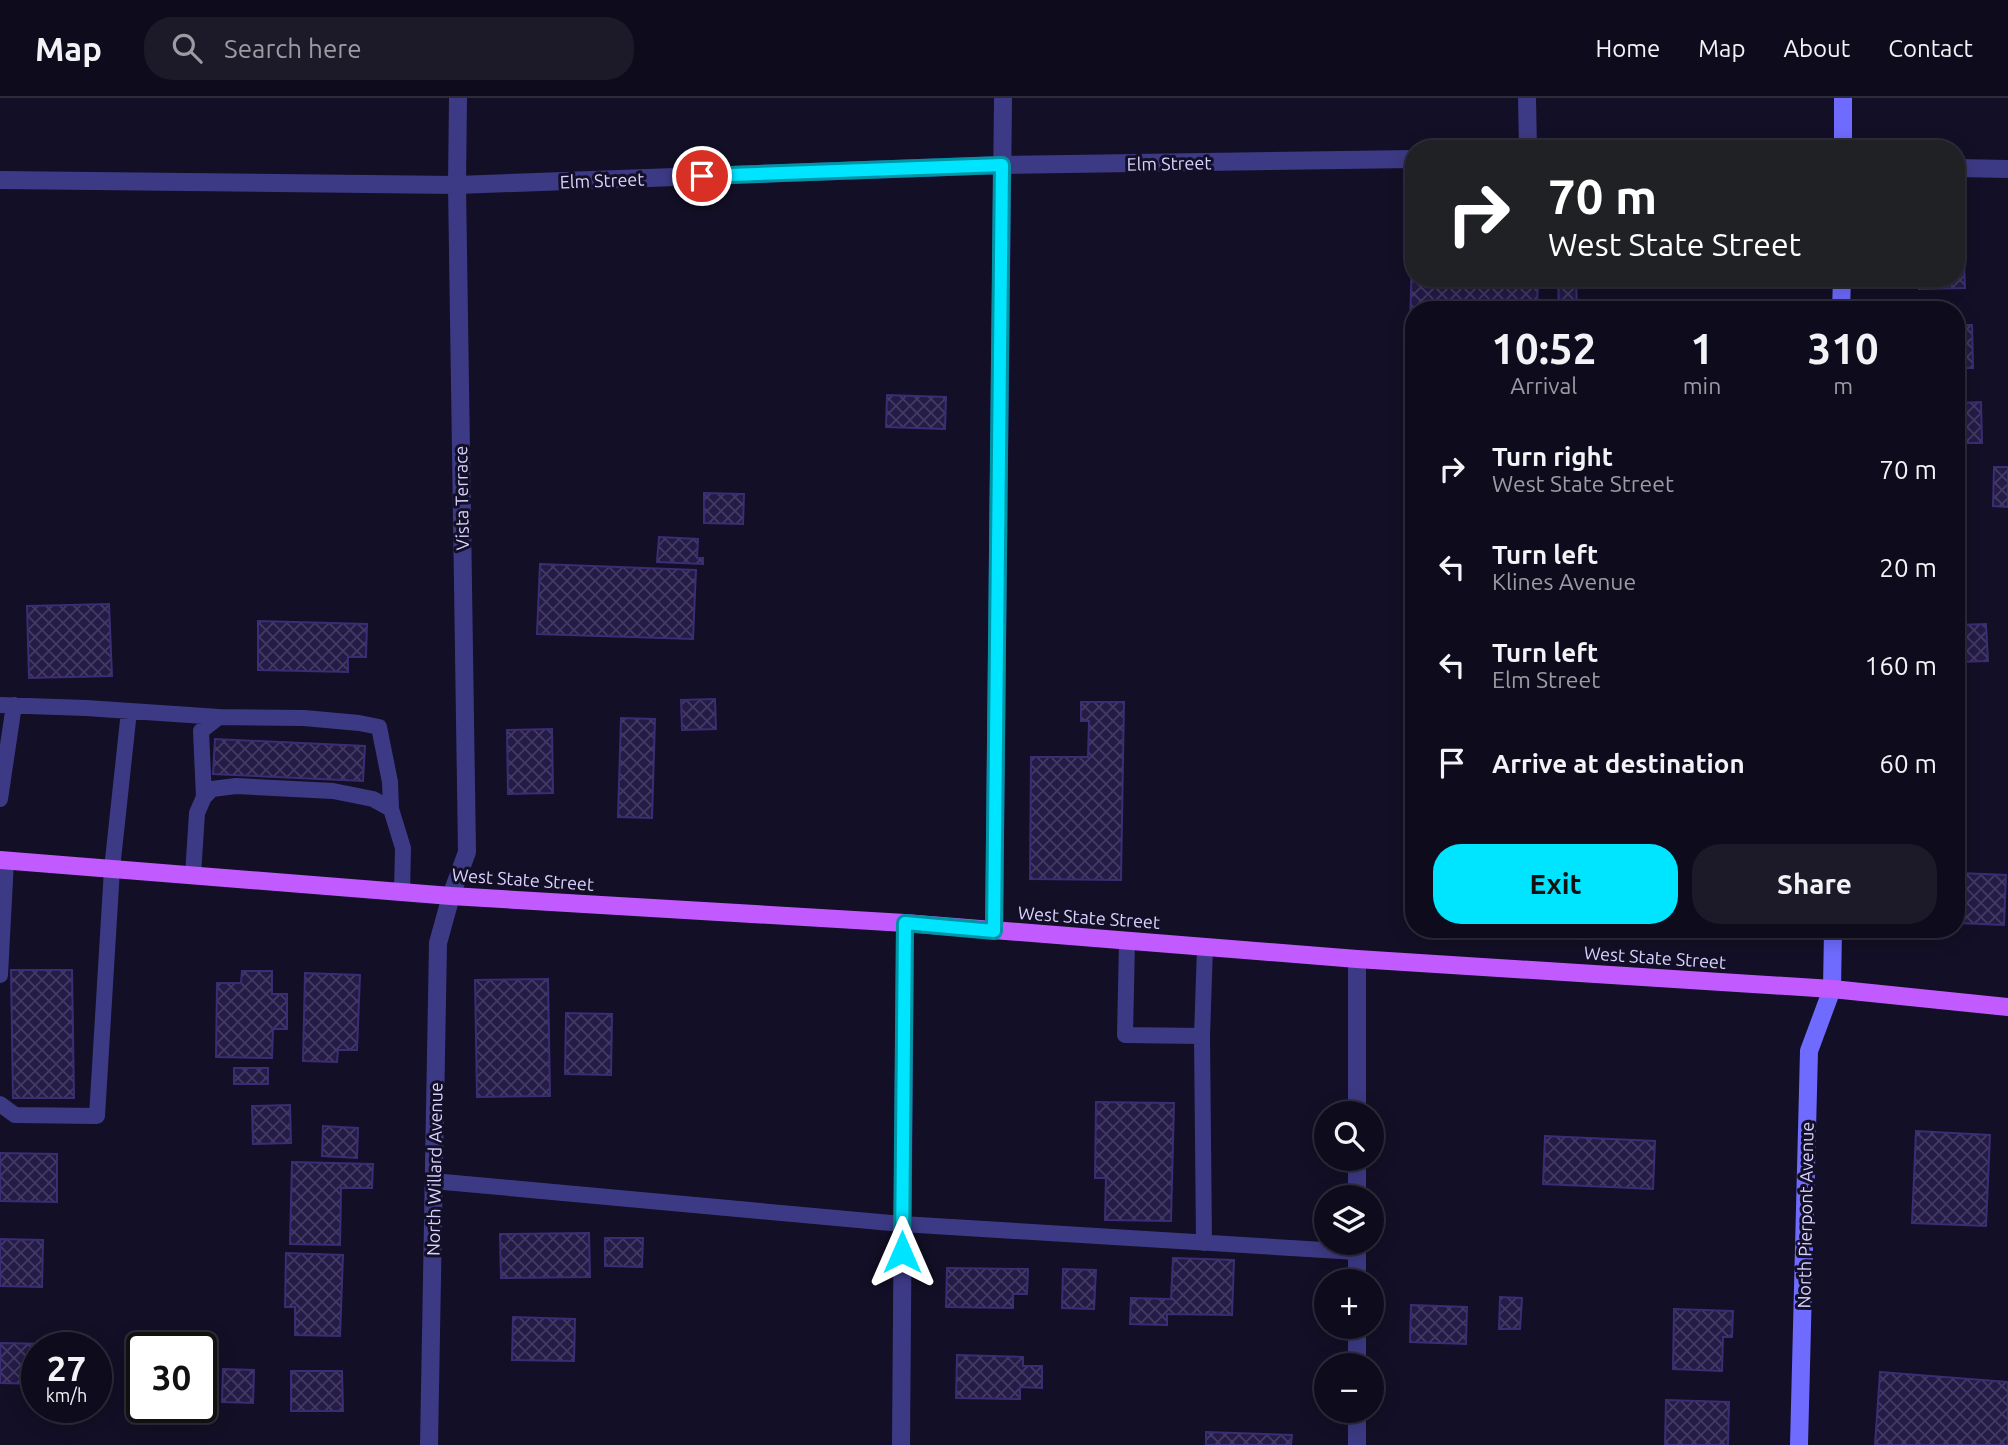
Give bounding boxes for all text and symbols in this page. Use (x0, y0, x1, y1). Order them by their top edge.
search box (144, 17, 634, 80)
icon: search (168, 29, 206, 67)
text: Map (35, 30, 102, 67)
text: Search here (224, 34, 362, 63)
text: Home (1595, 35, 1660, 62)
text: Map (1698, 35, 1745, 62)
text: About (1783, 35, 1850, 62)
text: Contact (1888, 35, 1973, 62)
pin (672, 146, 732, 206)
street label: Elm Street (1126, 152, 1212, 174)
icon: arrive (683, 157, 721, 195)
icon: right (1433, 168, 1524, 259)
text: 70 m (1548, 168, 1657, 223)
street label: Elm Street (559, 169, 645, 191)
text: West State Street (1548, 226, 1801, 262)
text: 10:52 (1491, 325, 1596, 372)
text: 1 (1690, 325, 1714, 372)
text: 310 (1808, 325, 1879, 372)
text: Arrival (1510, 373, 1577, 398)
text: min (1683, 373, 1721, 398)
text: m (1833, 373, 1853, 398)
text: Turn right (1492, 442, 1613, 471)
street label: Vista Terrace (450, 445, 472, 551)
icon: right (1433, 450, 1471, 488)
text: 70 m (1879, 455, 1937, 484)
text: West State Street (1492, 471, 1674, 496)
text: Turn left (1492, 540, 1598, 569)
icon: left (1433, 548, 1471, 586)
text: 20 m (1879, 553, 1937, 582)
text: Klines Avenue (1492, 569, 1636, 594)
text: Turn left (1492, 638, 1598, 667)
icon: left (1433, 646, 1471, 684)
text: 160 m (1865, 651, 1937, 680)
text: Elm Street (1492, 667, 1600, 692)
icon: arrive (1433, 744, 1471, 782)
text: Arrive at destination (1492, 749, 1745, 778)
text: 60 m (1879, 749, 1937, 778)
button: Exit (1433, 844, 1678, 924)
button: Share (1692, 844, 1937, 924)
street label: West State Street (451, 864, 595, 894)
street label: West State Street (1017, 902, 1161, 932)
street label: West State Street (1583, 942, 1727, 972)
street label: North Willard Avenue (422, 1082, 446, 1256)
map controls (1314, 1101, 1384, 1423)
button: search (1314, 1101, 1384, 1171)
street label: North Pierpont Avenue (1793, 1121, 1817, 1309)
button: layers (1314, 1185, 1384, 1255)
position arrow (865, 1215, 939, 1289)
button: + (1314, 1269, 1384, 1339)
speed limit sign: 30 (126, 1332, 217, 1423)
text: 27 (47, 1348, 86, 1388)
button: − (1314, 1353, 1384, 1423)
text: km/h (46, 1385, 87, 1405)

